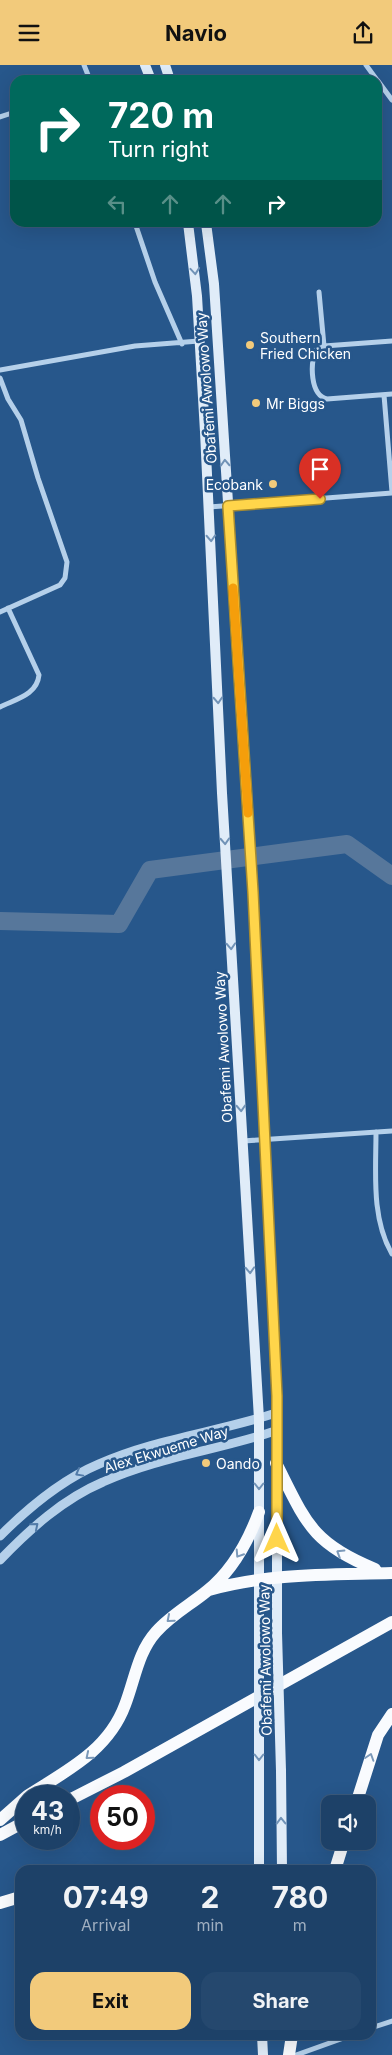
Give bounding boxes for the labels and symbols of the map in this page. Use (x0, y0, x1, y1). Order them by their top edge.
one-way arrow (189, 267, 200, 275)
street label: Obafemi Awolowo Way (192, 312, 220, 464)
place label: Southern Fried Chicken (260, 329, 351, 362)
marker: Southern Fried Chicken (244, 339, 256, 351)
place label: Mr Biggs (266, 395, 325, 412)
marker: Mr Biggs (250, 397, 262, 409)
pin (299, 448, 341, 499)
one-way arrow (220, 459, 231, 467)
place label: Ecobank (206, 476, 263, 493)
marker: Ecobank (267, 478, 279, 490)
one-way arrow (205, 534, 216, 542)
one-way arrow (213, 696, 224, 704)
one-way arrow (220, 838, 231, 846)
one-way arrow (226, 942, 237, 950)
street label: Obafemi Awolowo Way (211, 971, 235, 1123)
one-way arrow (235, 1104, 246, 1112)
one-way arrow (245, 1266, 256, 1274)
street label: Alex Ekwueme Way (102, 1422, 231, 1476)
place label: Oando (216, 1455, 260, 1472)
marker: Oando (200, 1457, 212, 1469)
one-way arrow (76, 1467, 85, 1477)
one-way arrow (254, 1482, 264, 1490)
position arrow (250, 1512, 302, 1564)
one-way arrow (30, 1523, 39, 1532)
one-way arrow (235, 1549, 245, 1558)
one-way arrow (336, 1550, 345, 1560)
street label: Obafemi Awolowo Way (255, 1584, 275, 1736)
one-way arrow (166, 1613, 175, 1622)
one-way arrow (86, 1751, 95, 1759)
one-way arrow (254, 1754, 264, 1761)
one-way arrow (364, 1754, 374, 1762)
speed limit sign: 50 (90, 1785, 155, 1850)
one-way arrow (276, 1817, 286, 1825)

